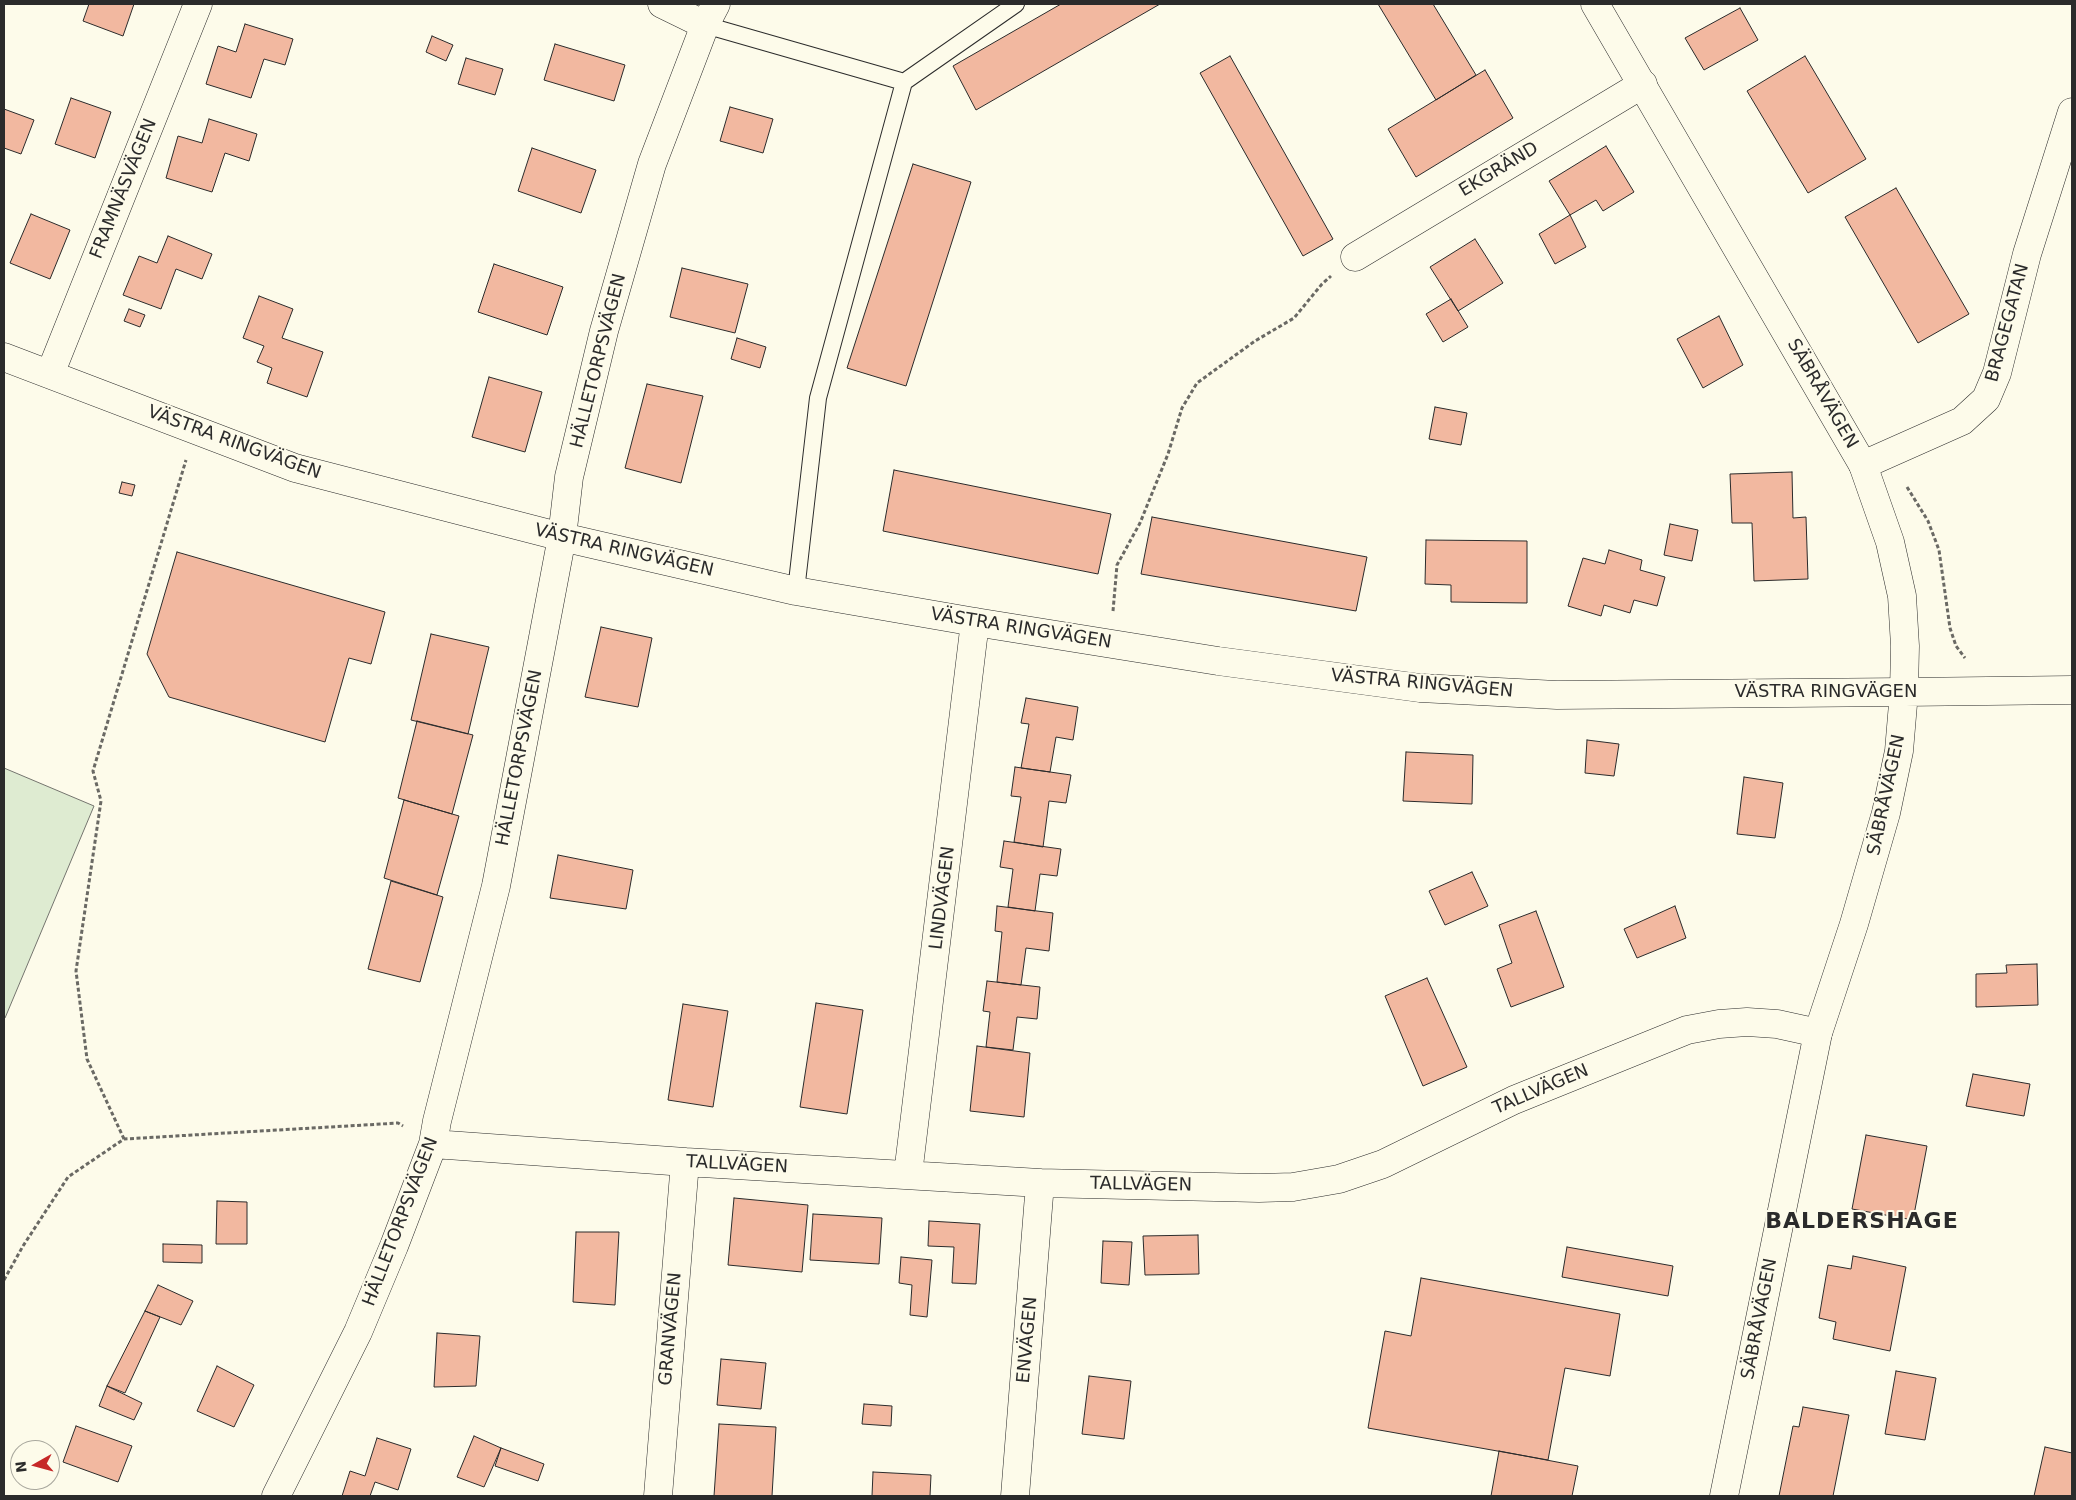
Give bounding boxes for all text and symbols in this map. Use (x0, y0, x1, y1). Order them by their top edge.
street label: FRAMNÄSVÄGEN (86, 116, 162, 262)
street label: EKGRÄND (1455, 138, 1543, 202)
street label: BRAGEGATAN (1982, 261, 2034, 385)
street label: HÄLLETORPSVÄGEN (567, 271, 631, 451)
street label: SÄBRÅVÄGEN (1782, 335, 1862, 453)
street label: VÄSTRA RINGVÄGEN (144, 402, 324, 484)
street label: VÄSTRA RINGVÄGEN (532, 520, 716, 582)
street label: VÄSTRA RINGVÄGEN (929, 604, 1113, 654)
street label: VÄSTRA RINGVÄGEN (1330, 665, 1514, 703)
street label: HÄLLETORPSVÄGEN (492, 668, 548, 848)
street label: VÄSTRA RINGVÄGEN (1735, 681, 1917, 703)
street label: SÄBRÅVÄGEN (1864, 733, 1910, 857)
street label: LINDVÄGEN (926, 845, 960, 951)
street label: TALLVÄGEN (1490, 1060, 1592, 1120)
street label: HÄLLETORPSVÄGEN (359, 1134, 443, 1310)
street label: TALLVÄGEN (686, 1152, 788, 1178)
street label: TALLVÄGEN (1090, 1173, 1192, 1197)
district label: BALDERSHAGE (1764, 1209, 1960, 1235)
street label: SÄBRÅVÄGEN (1738, 1256, 1782, 1382)
street label: GRANVÄGEN (655, 1272, 687, 1386)
street label: ENVÄGEN (1013, 1296, 1043, 1384)
north arrow (10, 1440, 60, 1490)
text: N (12, 1460, 30, 1473)

